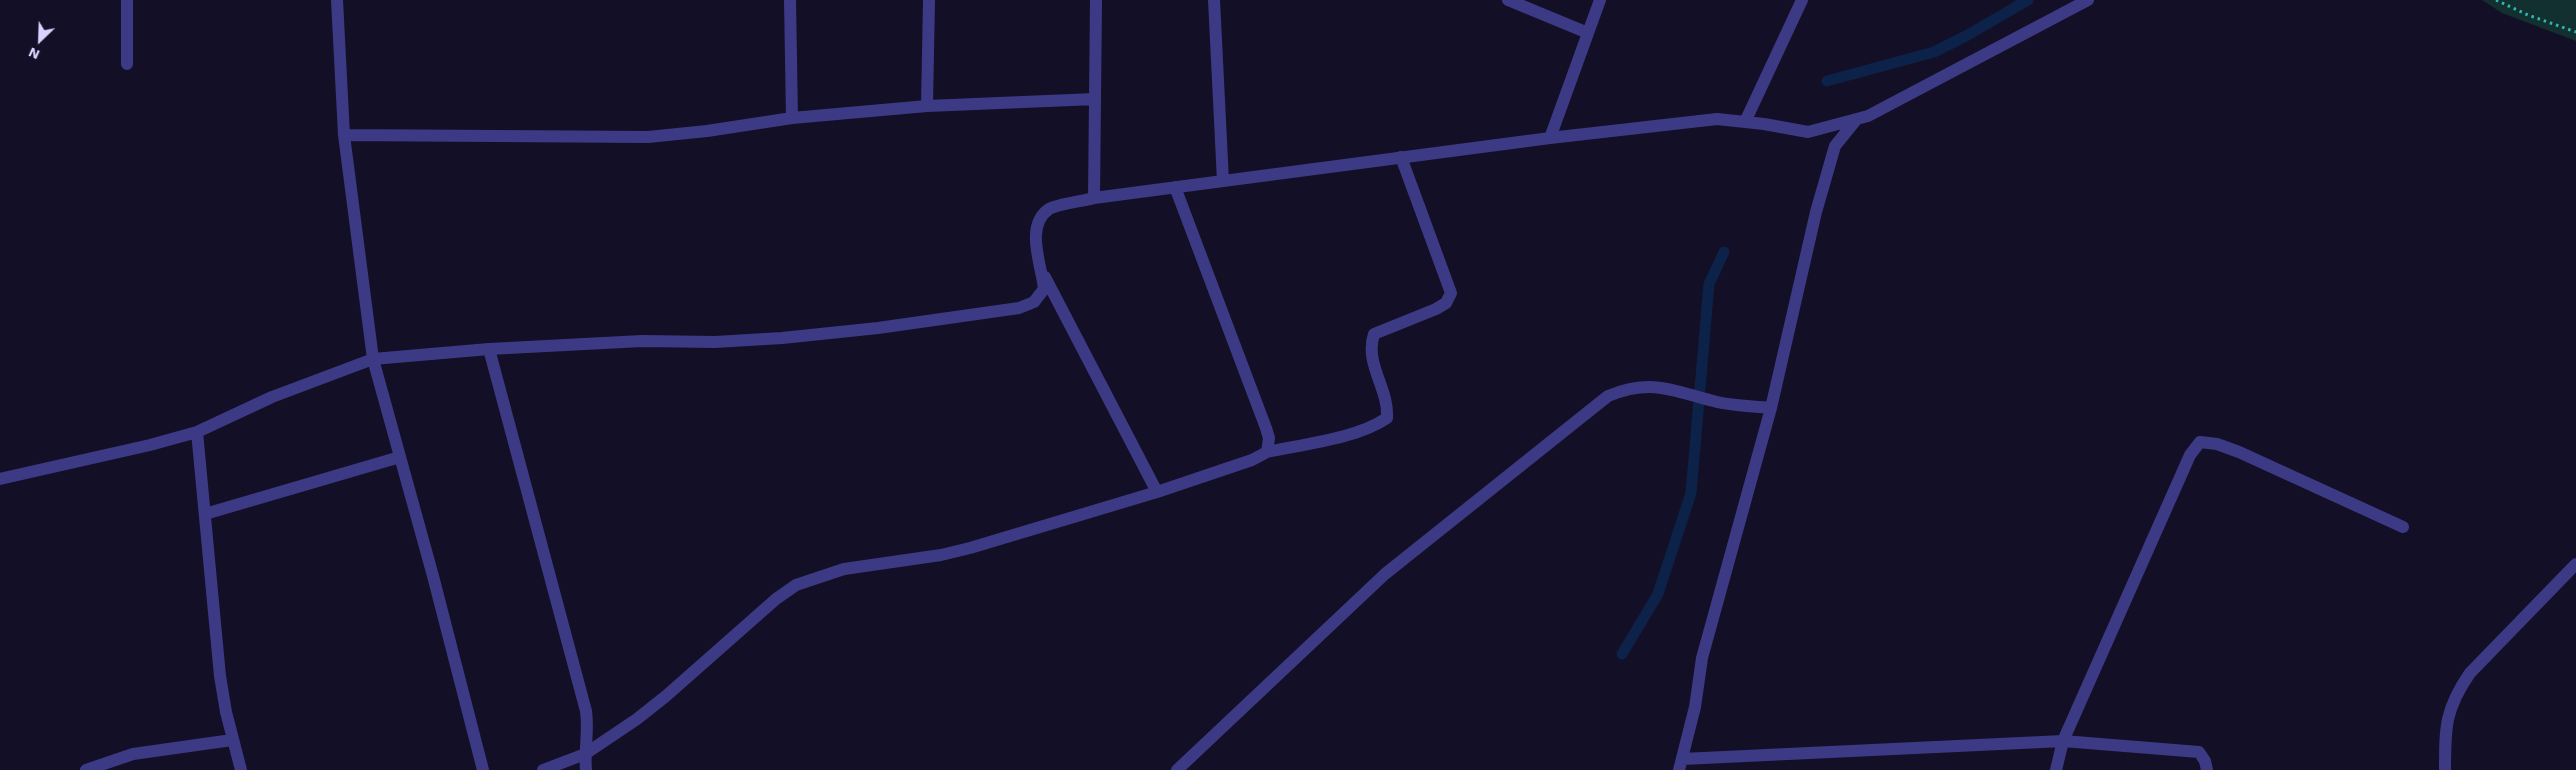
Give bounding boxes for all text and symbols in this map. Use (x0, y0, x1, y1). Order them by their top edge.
north arrow (15, 15, 65, 65)
text: N (26, 44, 42, 63)

